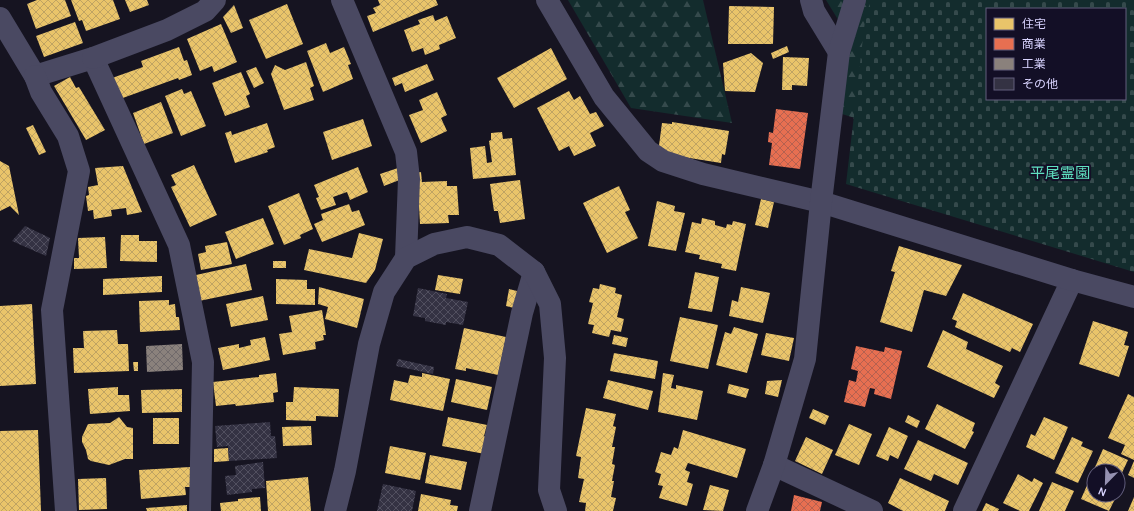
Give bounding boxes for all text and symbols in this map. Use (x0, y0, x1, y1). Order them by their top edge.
legend (986, 8, 1126, 100)
text: 住宅 (1022, 17, 1046, 31)
text: 商業 (1022, 37, 1046, 51)
text: 工業 (1022, 57, 1046, 71)
text: その他 (1022, 77, 1058, 91)
park label: 平尾霊園 (1030, 164, 1090, 182)
north arrow (1086, 463, 1126, 503)
text: N (1096, 484, 1108, 499)

